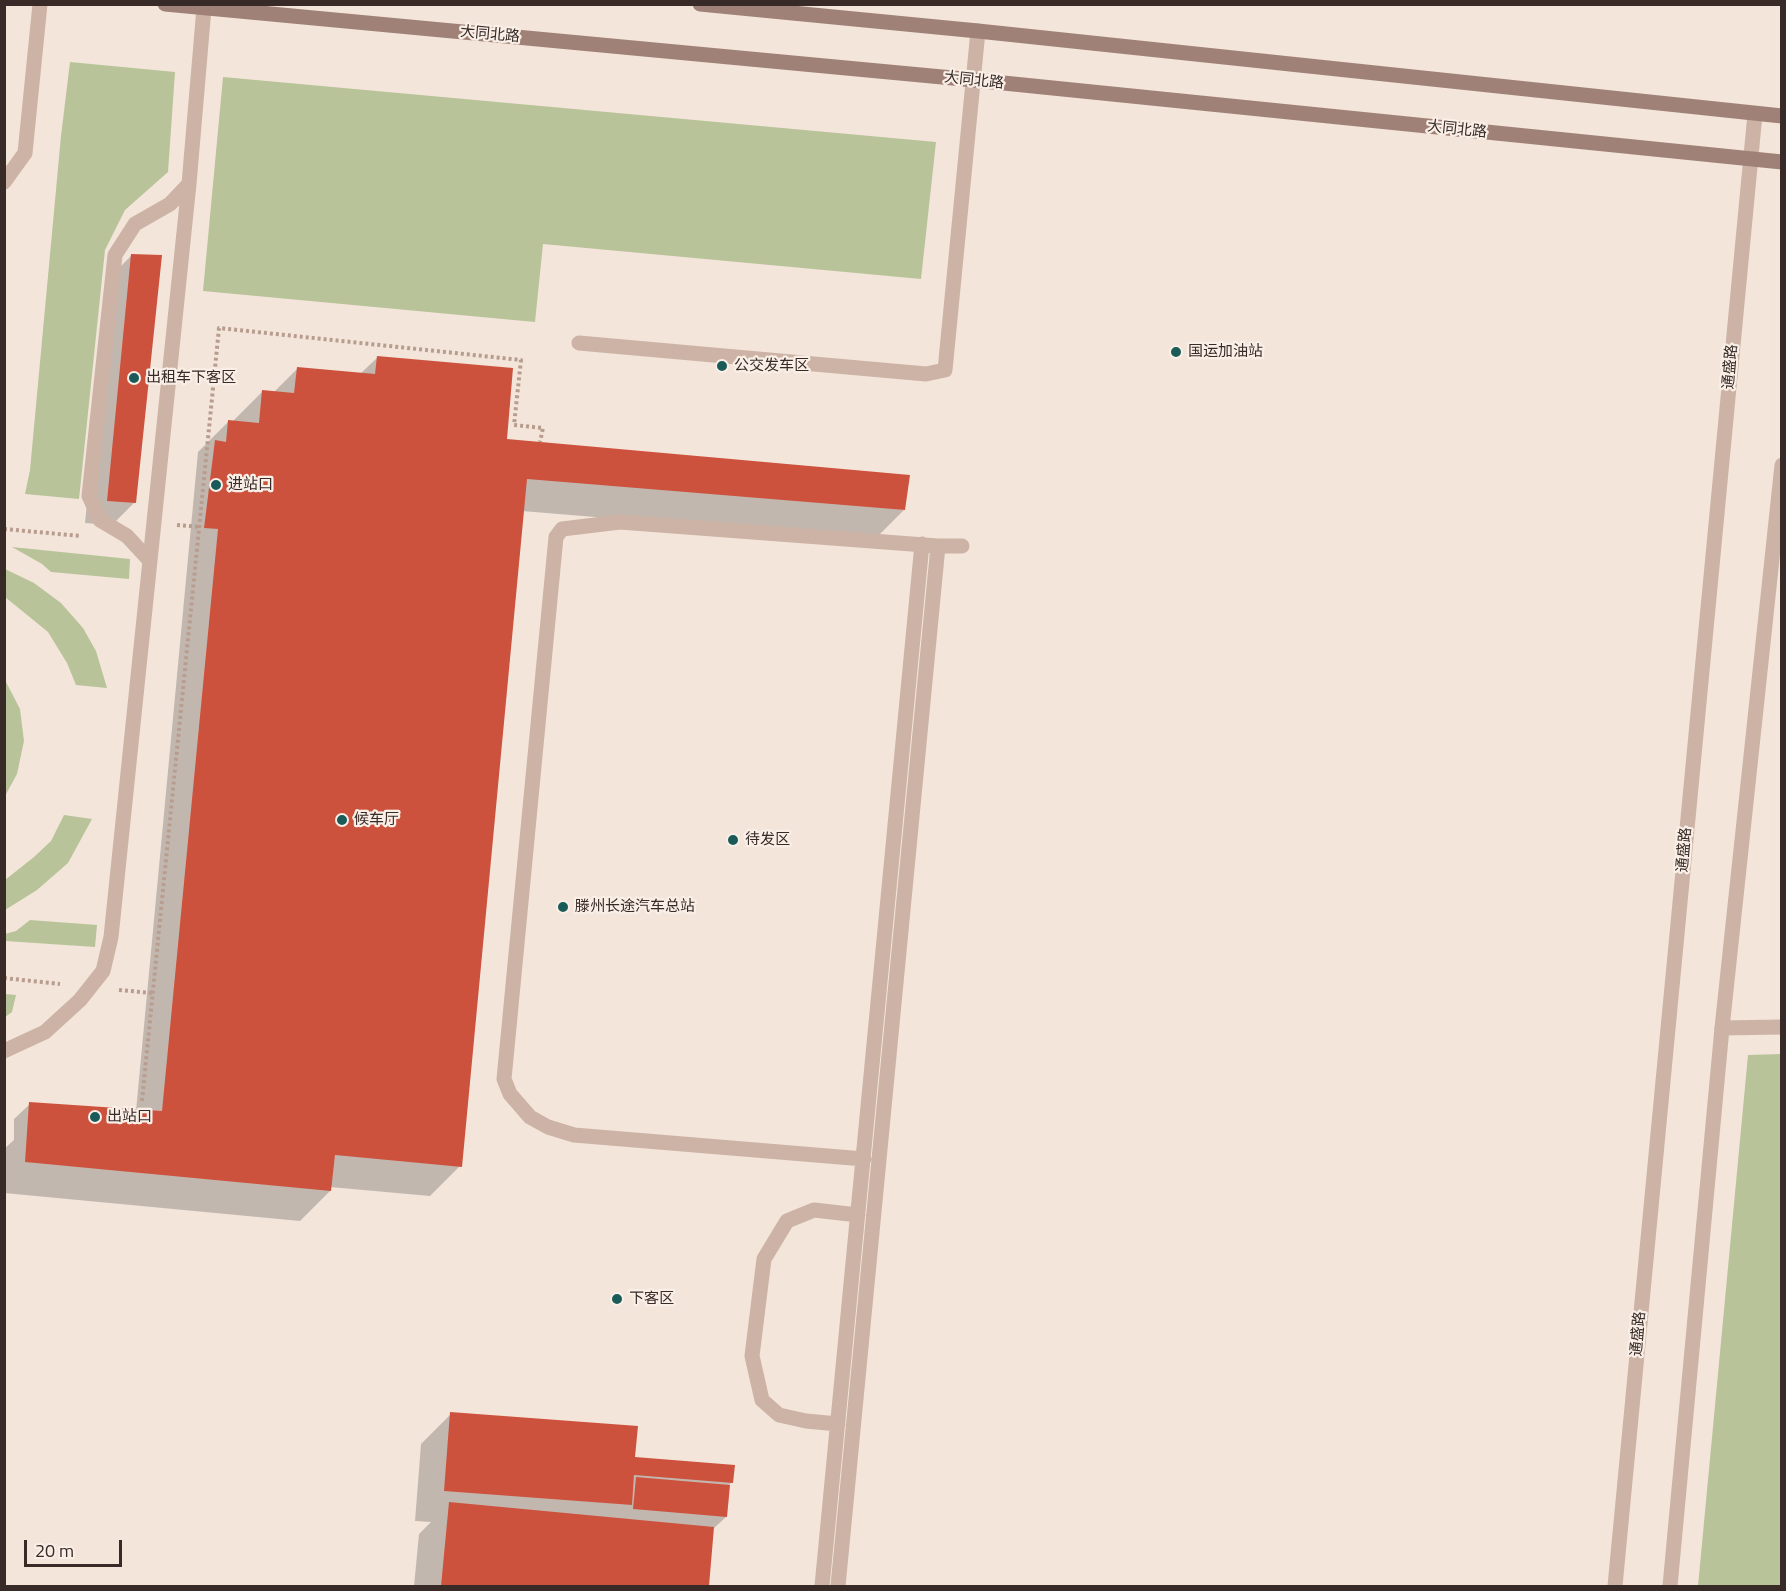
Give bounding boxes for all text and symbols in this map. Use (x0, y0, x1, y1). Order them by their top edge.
street label: 大同北路 (459, 23, 521, 47)
street label: 大同北路 (943, 69, 1005, 93)
street label: 大同北路 (1426, 118, 1488, 142)
place label: 国运加油站 (1188, 343, 1263, 361)
street label: 通盛路 (1720, 344, 1742, 390)
marker: 国运加油站 (1169, 345, 1183, 359)
place label: 公交发车区 (734, 357, 809, 375)
marker: 公交发车区 (715, 359, 729, 373)
place label: 出租车下客区 (146, 369, 236, 387)
marker: 出租车下客区 (127, 371, 141, 385)
place label: 进站口 (228, 476, 273, 494)
marker: 进站口 (209, 478, 223, 492)
place label: 候车厅 (354, 811, 399, 829)
marker: 候车厅 (335, 813, 349, 827)
street label: 通盛路 (1674, 827, 1696, 873)
place label: 待发区 (745, 831, 790, 849)
marker: 待发区 (726, 833, 740, 847)
place label: 滕州长途汽车总站 (575, 898, 695, 916)
marker: 滕州长途汽车总站 (556, 900, 570, 914)
place label: 出站口 (107, 1108, 152, 1126)
marker: 出站口 (88, 1110, 102, 1124)
place label: 下客区 (629, 1290, 674, 1308)
marker: 下客区 (610, 1292, 624, 1306)
street label: 通盛路 (1628, 1311, 1650, 1357)
scale bar (27, 1528, 124, 1566)
text: 20 m (35, 1537, 74, 1564)

